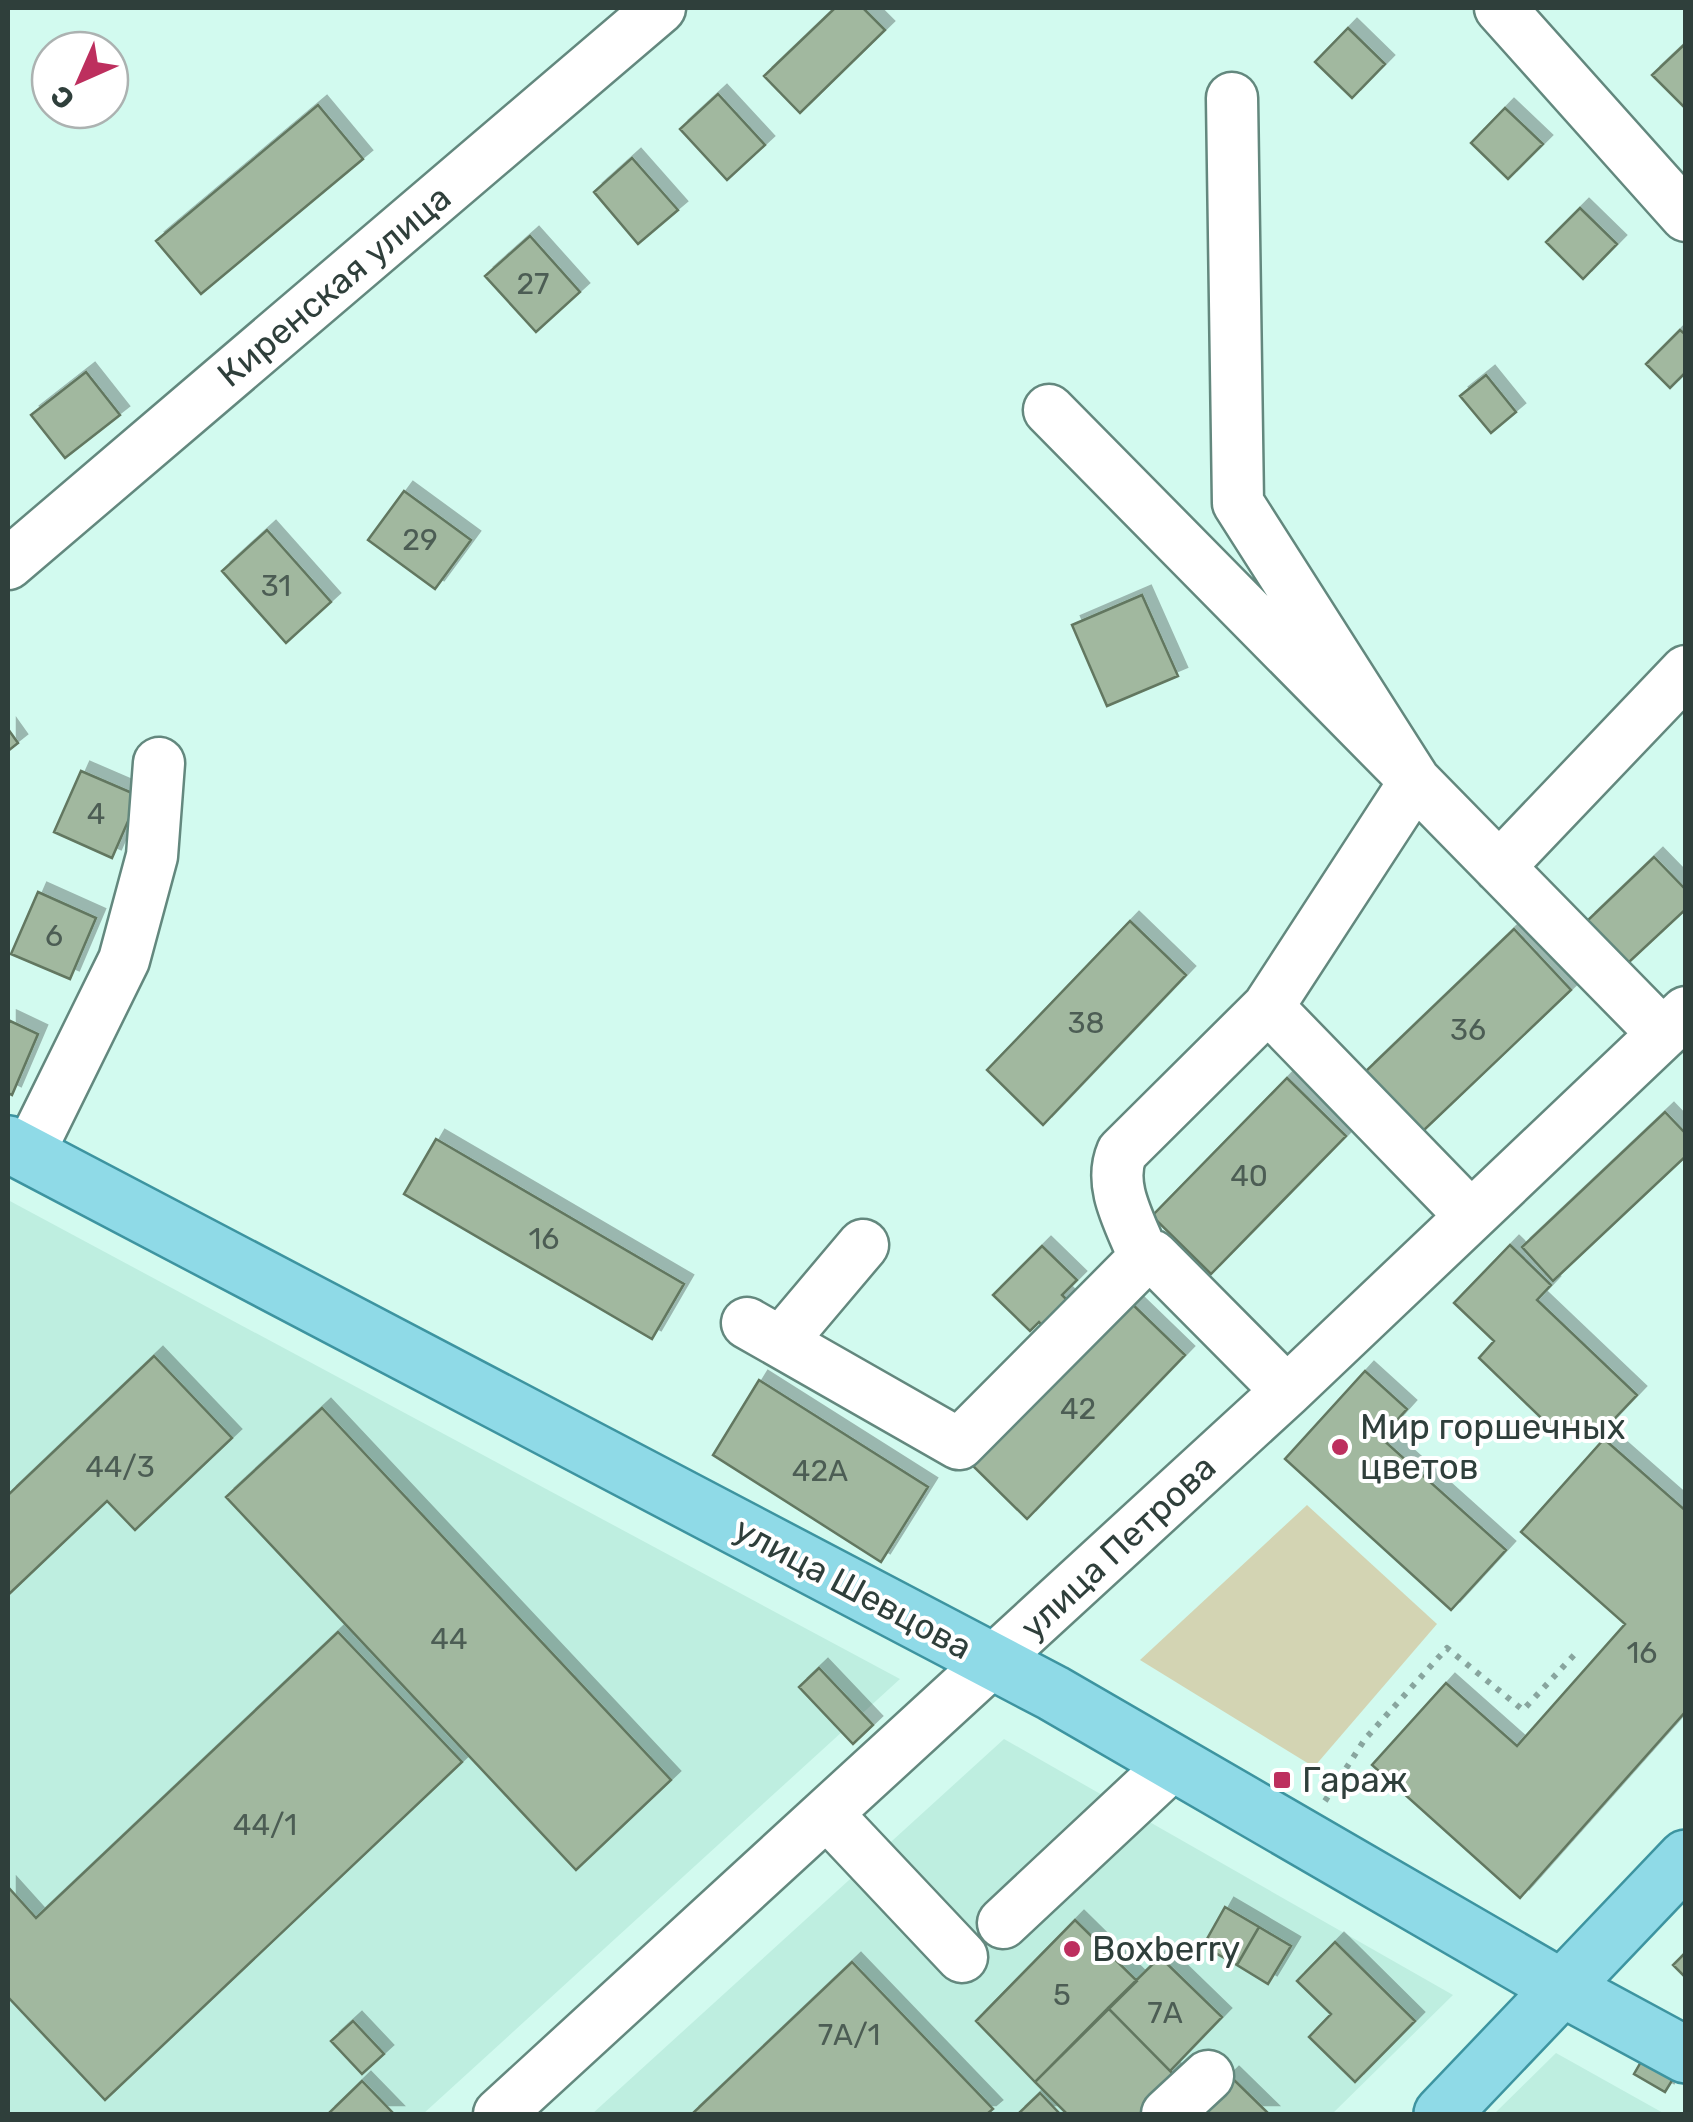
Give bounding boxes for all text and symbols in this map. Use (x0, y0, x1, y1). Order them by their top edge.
north arrow (30, 30, 130, 130)
text: С (44, 79, 81, 116)
street label: Киренская улица (209, 176, 459, 396)
house number: 27 (517, 266, 550, 302)
house number: 29 (402, 522, 438, 558)
house number: 31 (261, 568, 291, 604)
house number: 4 (87, 796, 105, 832)
house number: 6 (45, 918, 63, 954)
house number: 38 (1067, 1005, 1105, 1041)
house number: 36 (1450, 1012, 1486, 1048)
house number: 40 (1230, 1158, 1268, 1194)
house number: 16 (529, 1221, 559, 1257)
house number: 42 (1060, 1391, 1096, 1427)
place label: Мир горшечных цветов (1360, 1406, 1626, 1488)
marker: Мир горшечных цветов (1329, 1436, 1351, 1458)
street label: улица Петрова (1012, 1446, 1224, 1648)
house number: 44/3 (85, 1449, 155, 1485)
house number: 42А (792, 1453, 848, 1489)
street label: улица Шевцова (727, 1508, 979, 1668)
house number: 44 (430, 1621, 468, 1657)
house number: 16 (1627, 1635, 1657, 1671)
place label: Гараж (1302, 1759, 1408, 1801)
marker: Гараж (1271, 1769, 1293, 1791)
house number: 44/1 (233, 1807, 297, 1843)
place label: Boxberry (1092, 1928, 1240, 1970)
marker: Boxberry (1061, 1938, 1083, 1960)
house number: 5 (1053, 1977, 1071, 2013)
house number: 7А (1147, 1995, 1183, 2031)
house number: 7А/1 (818, 2017, 880, 2053)

